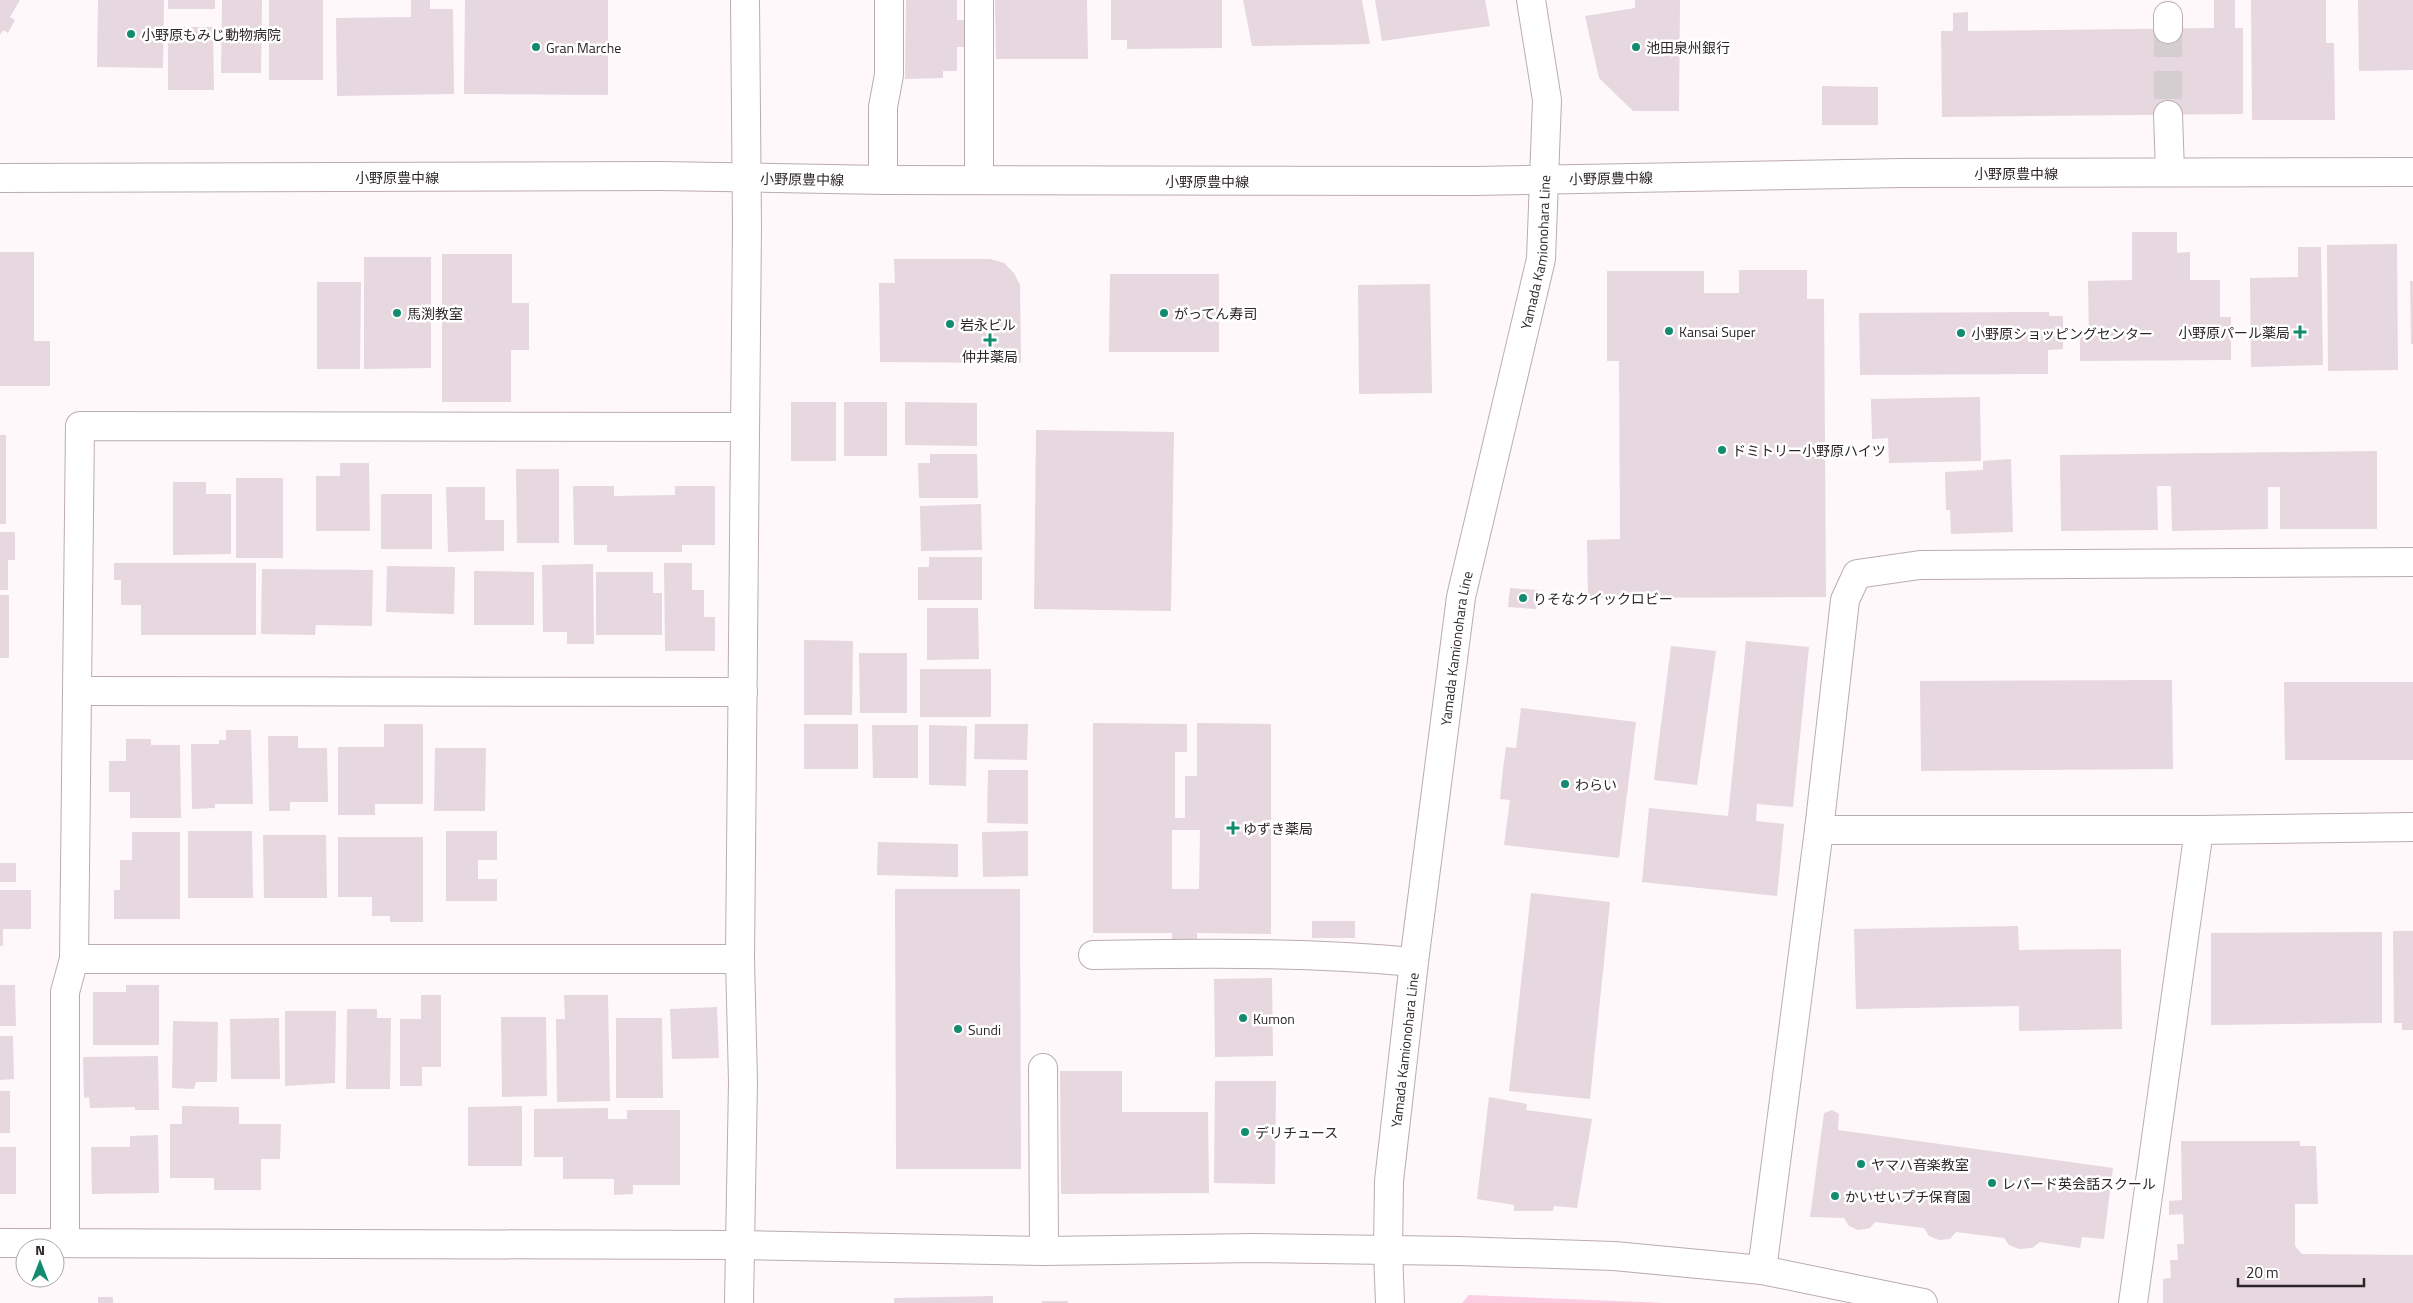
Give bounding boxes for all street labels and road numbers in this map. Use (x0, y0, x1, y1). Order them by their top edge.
street label: 小野原豊中線 (1974, 163, 2058, 184)
street label: 小野原豊中線 (355, 167, 439, 188)
street label: 小野原豊中線 (1569, 167, 1653, 189)
street label: 小野原豊中線 (760, 168, 844, 190)
street label: 小野原豊中線 (1165, 171, 1249, 192)
street label: Yamada Kamionohara Line (1514, 175, 1555, 331)
street label: Yamada Kamionohara Line (1434, 569, 1477, 727)
street label: Yamada Kamionohara Line (1385, 971, 1423, 1129)

